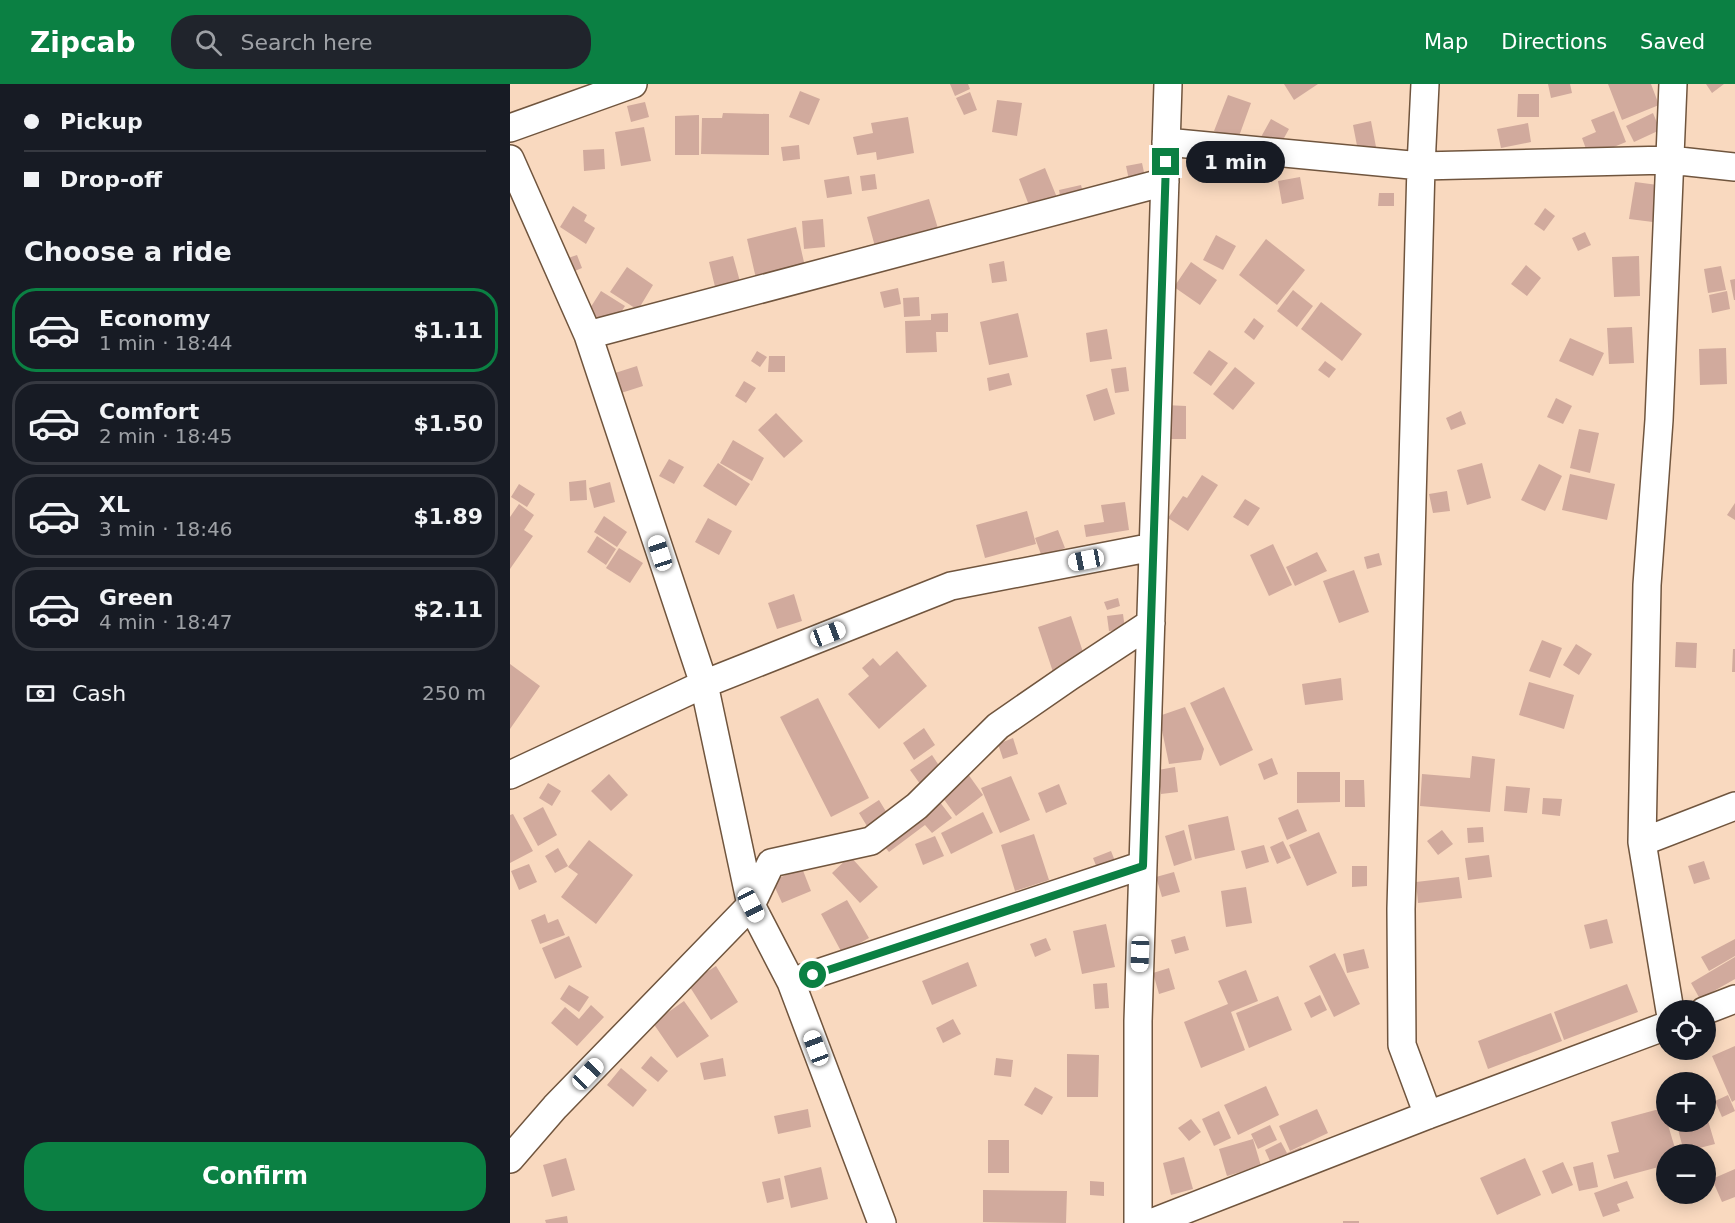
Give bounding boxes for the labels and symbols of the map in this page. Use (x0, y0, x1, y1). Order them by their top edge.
callout: 1 min (1187, 141, 1286, 183)
route end (1152, 148, 1179, 175)
car (646, 533, 674, 573)
car (1067, 548, 1105, 572)
car (808, 619, 848, 649)
car (735, 885, 767, 925)
car (1130, 936, 1150, 972)
route start (799, 961, 826, 988)
car (801, 1028, 831, 1068)
car (569, 1055, 607, 1093)

